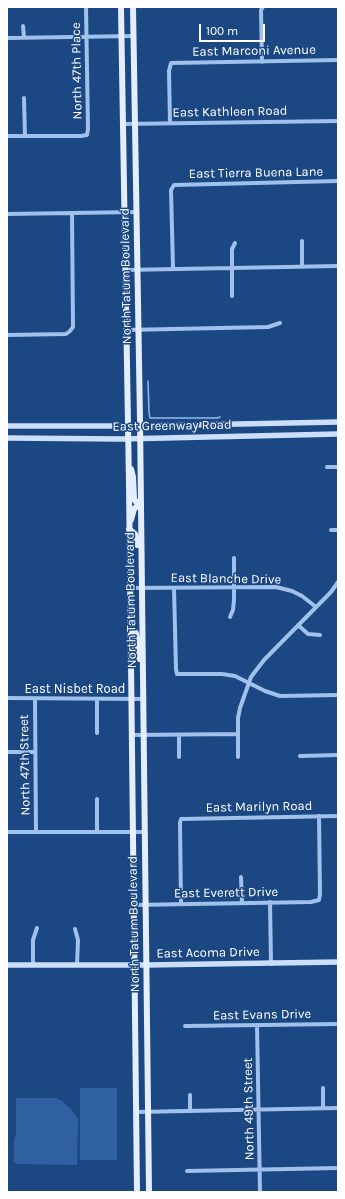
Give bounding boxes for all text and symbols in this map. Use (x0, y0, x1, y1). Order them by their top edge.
scale bar (201, 16, 267, 42)
street label: North 47th Place (68, 22, 86, 120)
text: 100 m (206, 24, 238, 38)
street label: East Marconi Avenue (192, 42, 316, 60)
street label: East Kathleen Road (172, 103, 288, 121)
street label: East Tierra Buena Lane (189, 164, 323, 182)
street label: North Tatum Boulevard (117, 208, 135, 344)
street label: East Greenway Road (112, 417, 232, 435)
street label: North Tatum Boulevard (122, 532, 140, 668)
street label: East Blanche Drive (171, 570, 281, 588)
street label: East Nisbet Road (24, 681, 126, 697)
street label: North 47th Street (16, 714, 34, 816)
street label: East Marilyn Road (206, 798, 312, 816)
street label: North Tatum Boulevard (125, 856, 143, 992)
street label: East Everett Drive (174, 884, 278, 902)
street label: East Acoma Drive (156, 944, 260, 962)
street label: East Evans Drive (213, 1006, 311, 1024)
street label: North 49th Street (240, 1057, 258, 1161)

